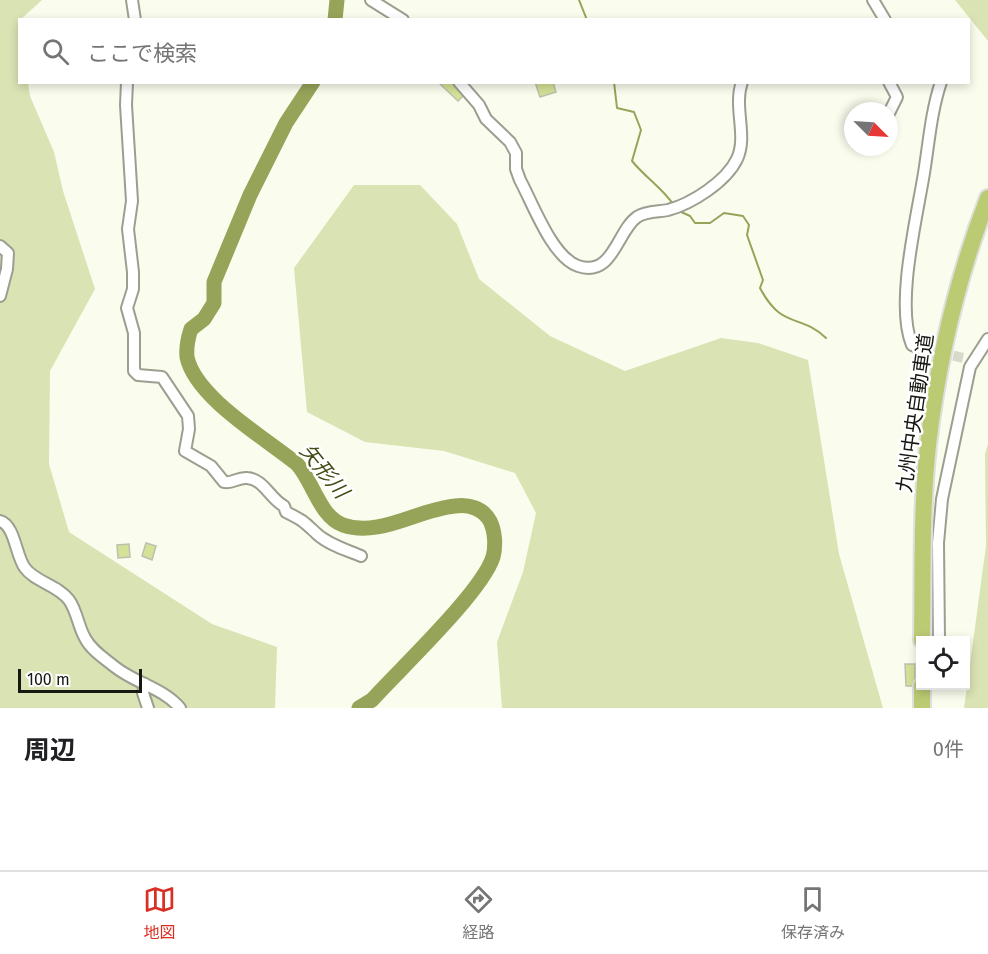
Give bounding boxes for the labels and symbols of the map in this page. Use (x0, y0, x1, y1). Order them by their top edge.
north arrow (844, 102, 898, 156)
street label: 九州中央自動車道 (892, 332, 938, 494)
water label: 矢形川 (294, 438, 355, 505)
scale bar (18, 666, 142, 694)

